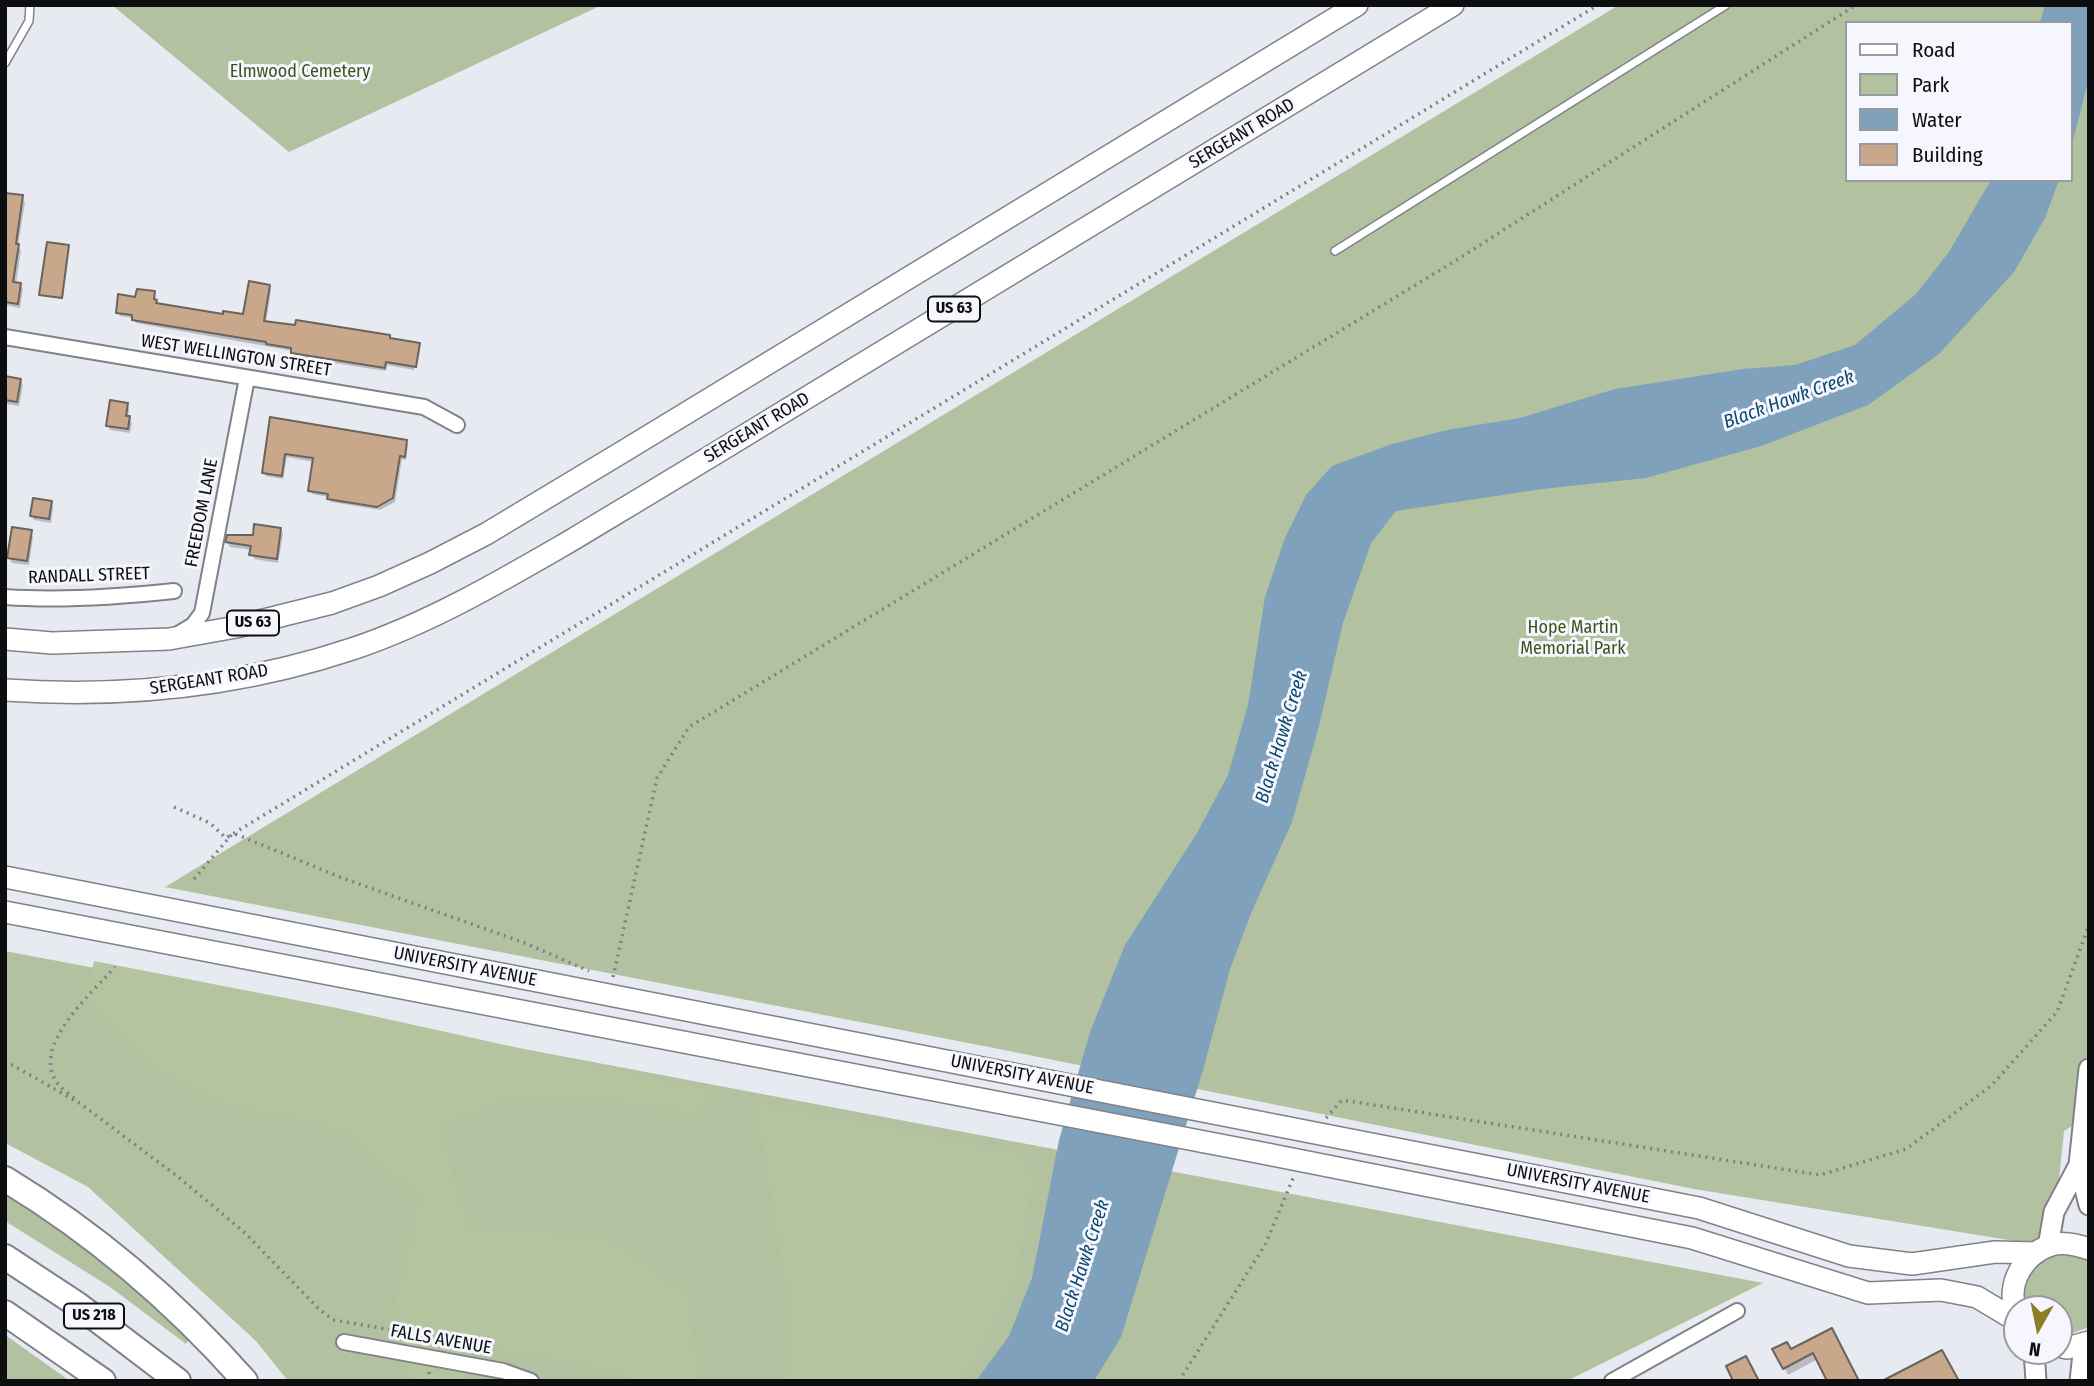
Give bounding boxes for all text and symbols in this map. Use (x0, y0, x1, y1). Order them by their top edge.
legend (1846, 21, 2073, 182)
text: Road (1912, 37, 1956, 63)
park label: Elmwood Cemetery (230, 61, 370, 83)
text: Park (1912, 72, 1949, 98)
street label: SERGEANT ROAD (1185, 94, 1299, 174)
text: Water (1912, 107, 1962, 133)
text: Building (1912, 142, 1983, 168)
road number: US 63 (928, 296, 980, 322)
street label: WEST WELLINGTON STREET (139, 330, 333, 382)
water label: Black Hawk Creek (1721, 366, 1857, 434)
street label: SERGEANT ROAD (700, 388, 814, 468)
street label: FREEDOM LANE (181, 457, 223, 569)
street label: RANDALL STREET (28, 563, 150, 589)
road number: US 63 (227, 610, 279, 636)
park label: Hope Martin Memorial Park (1520, 617, 1626, 660)
street label: SERGEANT ROAD (148, 660, 270, 700)
water label: Black Hawk Creek (1251, 668, 1313, 806)
street label: UNIVERSITY AVENUE (392, 943, 538, 991)
street label: UNIVERSITY AVENUE (949, 1051, 1095, 1099)
street label: UNIVERSITY AVENUE (1505, 1160, 1651, 1208)
water label: Black Hawk Creek (1051, 1197, 1115, 1335)
north arrow (2003, 1295, 2073, 1365)
road number: US 218 (64, 1304, 124, 1328)
street label: FALLS AVENUE (389, 1321, 493, 1359)
text: N (2028, 1337, 2042, 1362)

